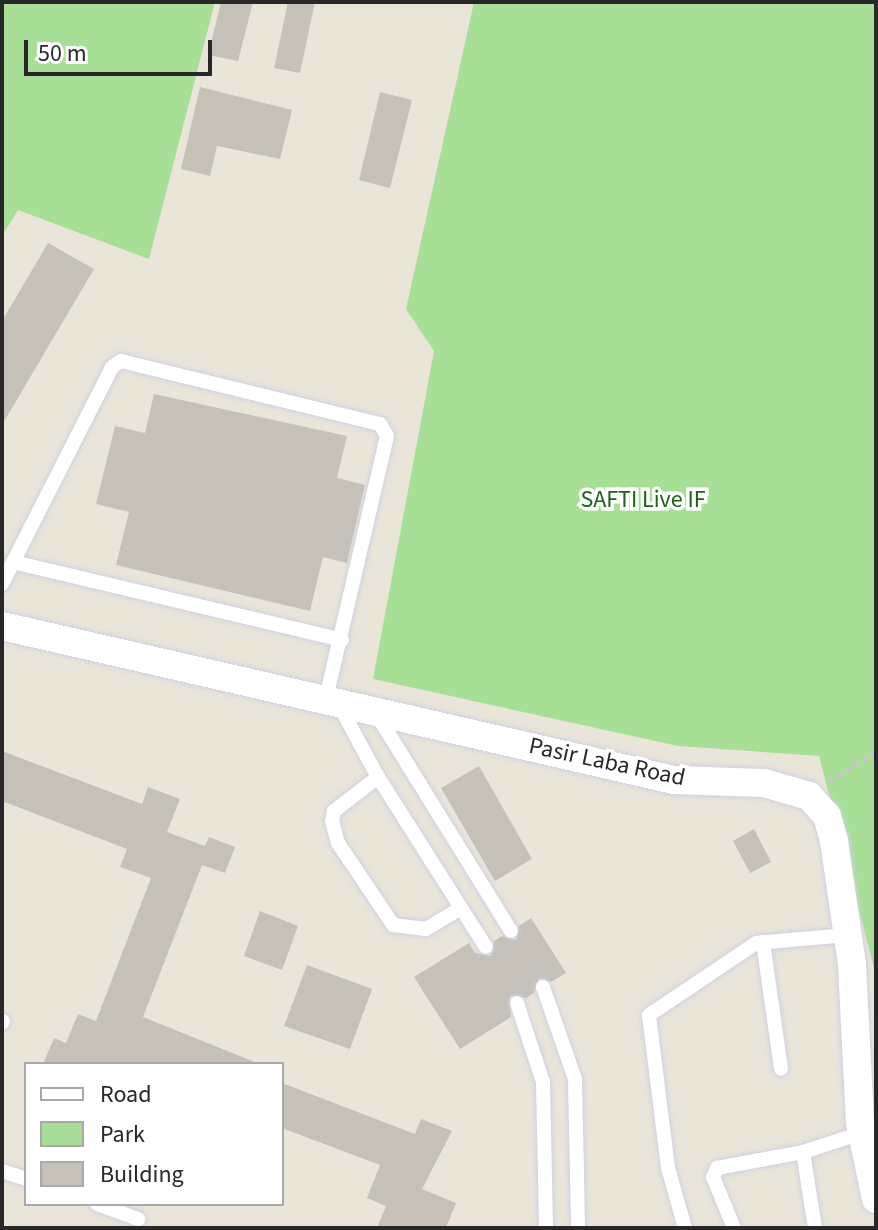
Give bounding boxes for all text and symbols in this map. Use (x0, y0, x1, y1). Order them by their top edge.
scale bar (28, 24, 216, 74)
text: 50 m (38, 36, 87, 71)
park label: SAFTI Live IF (580, 486, 706, 514)
street label: Pasir Laba Road (526, 731, 688, 793)
legend (24, 1062, 284, 1206)
text: Road (100, 1077, 152, 1112)
text: Park (100, 1117, 145, 1152)
text: Building (100, 1157, 184, 1192)

